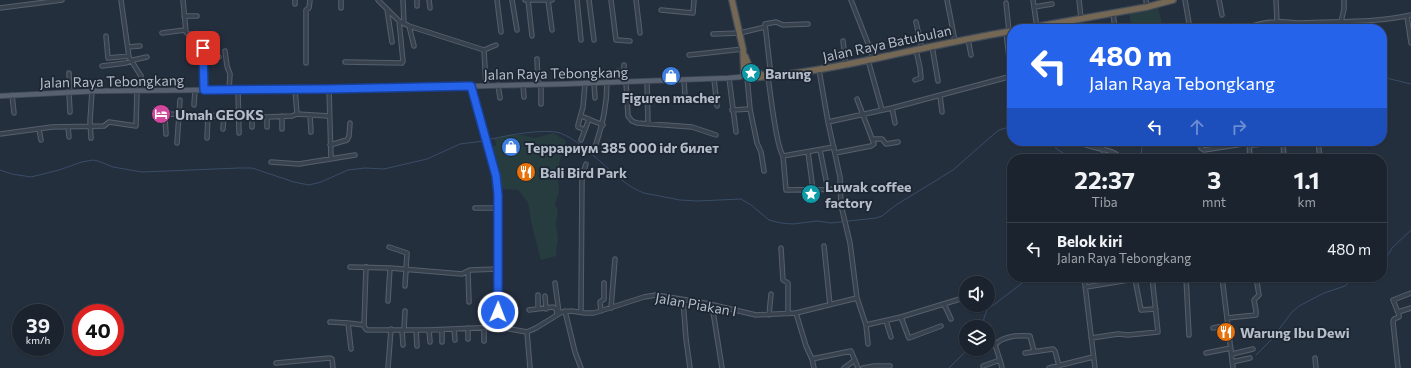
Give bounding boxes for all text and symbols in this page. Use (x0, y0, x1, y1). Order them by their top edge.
street label: Jalan Raya Batubulan (821, 21, 953, 65)
pin (186, 31, 220, 65)
icon: arrive (192, 37, 214, 59)
text: 480 m (1089, 38, 1172, 72)
icon: left (1023, 40, 1075, 92)
place icon: Barung (740, 62, 762, 84)
street label: Jalan Raya Tebongkang (484, 63, 629, 83)
shop icon: Figuren macher (660, 65, 682, 87)
place label: Barung (765, 65, 812, 82)
street label: Jalan Raya Tebongkang (40, 71, 185, 91)
text: Jalan Raya Tebongkang (1089, 72, 1275, 94)
place label: Figuren macher (621, 89, 721, 106)
hotel icon: Umah GEOKS (150, 103, 172, 125)
place label: Umah GEOKS (175, 106, 264, 123)
icon: left (1144, 116, 1166, 138)
icon: ahead (1186, 116, 1208, 138)
icon: right (1228, 116, 1250, 138)
shop icon: Террариум 385 000 idr билет (500, 136, 522, 158)
place label: Террариум 385 000 idr билет (525, 139, 719, 156)
restaurant icon: Bali Bird Park (515, 161, 537, 183)
place label: Bali Bird Park (540, 164, 627, 181)
text: 22:37 (1074, 165, 1135, 194)
text: 3 (1207, 165, 1221, 194)
text: 1.1 (1293, 165, 1320, 194)
place label: Luwak coffee factory (825, 178, 911, 211)
place icon: Luwak coffee factory (800, 183, 822, 205)
text: Tiba (1091, 194, 1118, 210)
text: mnt (1202, 194, 1226, 210)
text: km (1297, 194, 1316, 210)
text: Belok kiri (1057, 232, 1123, 250)
icon: left (1023, 238, 1045, 260)
text: 480 m (1327, 240, 1371, 258)
text: Jalan Raya Tebongkang (1057, 250, 1191, 266)
map controls (959, 276, 995, 356)
button: sound (959, 276, 995, 312)
street label: Jalan Piakan I (654, 288, 738, 320)
position arrow (477, 291, 519, 333)
speed limit sign: 40 (72, 304, 124, 356)
text: 39 (26, 313, 50, 337)
button: layers (959, 320, 995, 356)
restaurant icon: Warung Ibu Dewi (1215, 321, 1237, 343)
place label: Warung Ibu Dewi (1240, 324, 1350, 341)
text: km/h (26, 334, 50, 346)

